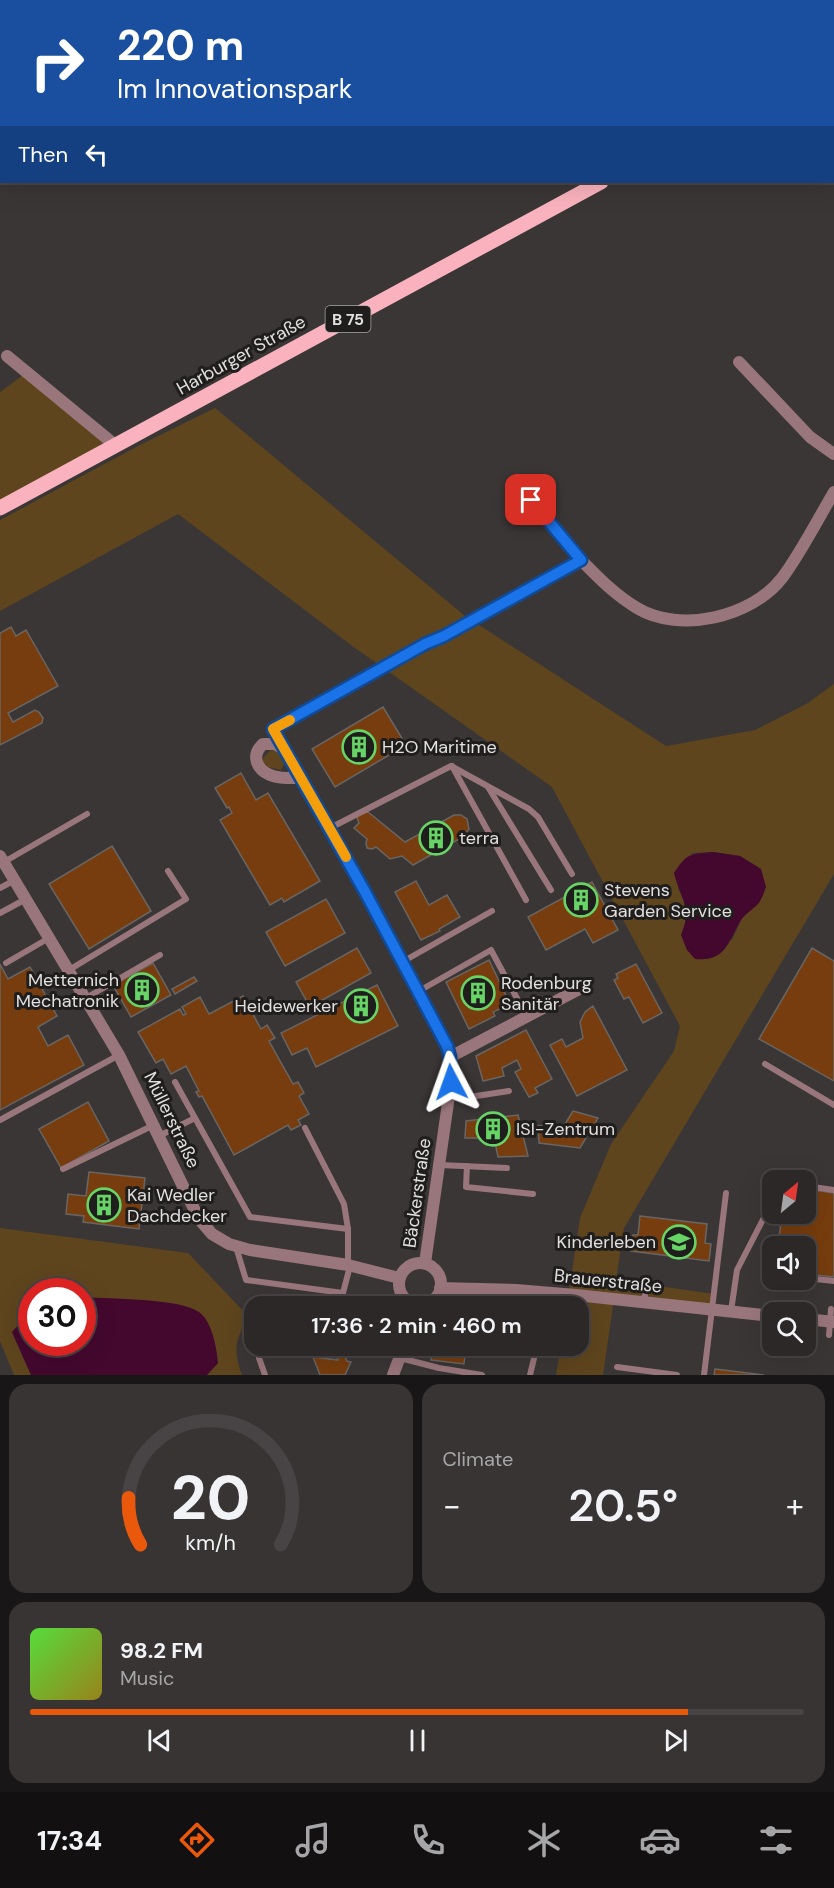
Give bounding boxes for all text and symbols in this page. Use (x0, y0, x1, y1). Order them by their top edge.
text: 220 m (117, 18, 244, 73)
icon: right (18, 24, 96, 102)
text: Im Innovationspark (117, 71, 352, 106)
icon: left (80, 138, 113, 171)
text: Then (18, 140, 68, 169)
road number: B 75 (326, 306, 370, 332)
street label: Harburger Straße (172, 310, 310, 400)
pin (505, 474, 556, 525)
icon: arrive (514, 483, 547, 516)
building icon: H2O Maritime (341, 729, 377, 765)
place label: H2O Maritime (382, 735, 497, 759)
building icon: terra (418, 820, 454, 856)
place label: terra (459, 826, 499, 850)
place label: Stevens Garden Service (604, 878, 732, 923)
building icon: Stevens Garden Service (563, 882, 599, 918)
place label: Metternich Mechatronik (16, 968, 119, 1013)
place label: Rodenburg Sanitär (501, 971, 592, 1016)
building icon: Metternich Mechatronik (124, 972, 160, 1008)
building icon: Rodenburg Sanitär (460, 975, 496, 1011)
building icon: Heidewerker (343, 988, 379, 1024)
place label: Heidewerker (234, 994, 338, 1018)
position arrow (419, 1050, 483, 1114)
street label: Müllerstraße (138, 1068, 206, 1172)
building icon: ISI-Zentrum (475, 1111, 511, 1147)
place label: ISI-Zentrum (516, 1117, 615, 1141)
street label: Bäckerstraße (397, 1137, 437, 1249)
north arrow (762, 1170, 816, 1224)
map controls (762, 1170, 816, 1356)
place label: Kai Wedler Dachdecker (127, 1183, 227, 1228)
building icon: Kai Wedler Dachdecker (86, 1187, 122, 1223)
school or university icon: Kinderleben (661, 1224, 697, 1260)
place label: Kinderleben (557, 1230, 656, 1254)
button: sound (762, 1236, 816, 1290)
street label: Brauerstraße (553, 1263, 663, 1299)
speed limit sign: 30 (18, 1278, 96, 1356)
button: search (762, 1302, 816, 1356)
text: 17:36 · 2 min · 460 m (311, 1311, 522, 1340)
text: Climate (443, 1446, 513, 1472)
text: 20 (171, 1457, 251, 1538)
text: 20.5° (568, 1476, 678, 1535)
text: − (443, 1484, 461, 1527)
text: + (786, 1484, 804, 1527)
text: km/h (185, 1530, 236, 1558)
text: 98.2 FM (120, 1636, 203, 1665)
text: Music (120, 1665, 175, 1691)
icon: previous (143, 1724, 176, 1757)
icon: pause (401, 1724, 434, 1757)
icon: next (659, 1724, 692, 1757)
icon: directions (176, 1819, 218, 1861)
icon: music (292, 1819, 334, 1861)
icon: phone (407, 1819, 449, 1861)
icon: climate (523, 1819, 565, 1861)
icon: car (639, 1819, 681, 1861)
icon: filters (755, 1819, 797, 1861)
text: 17:34 (37, 1823, 102, 1858)

